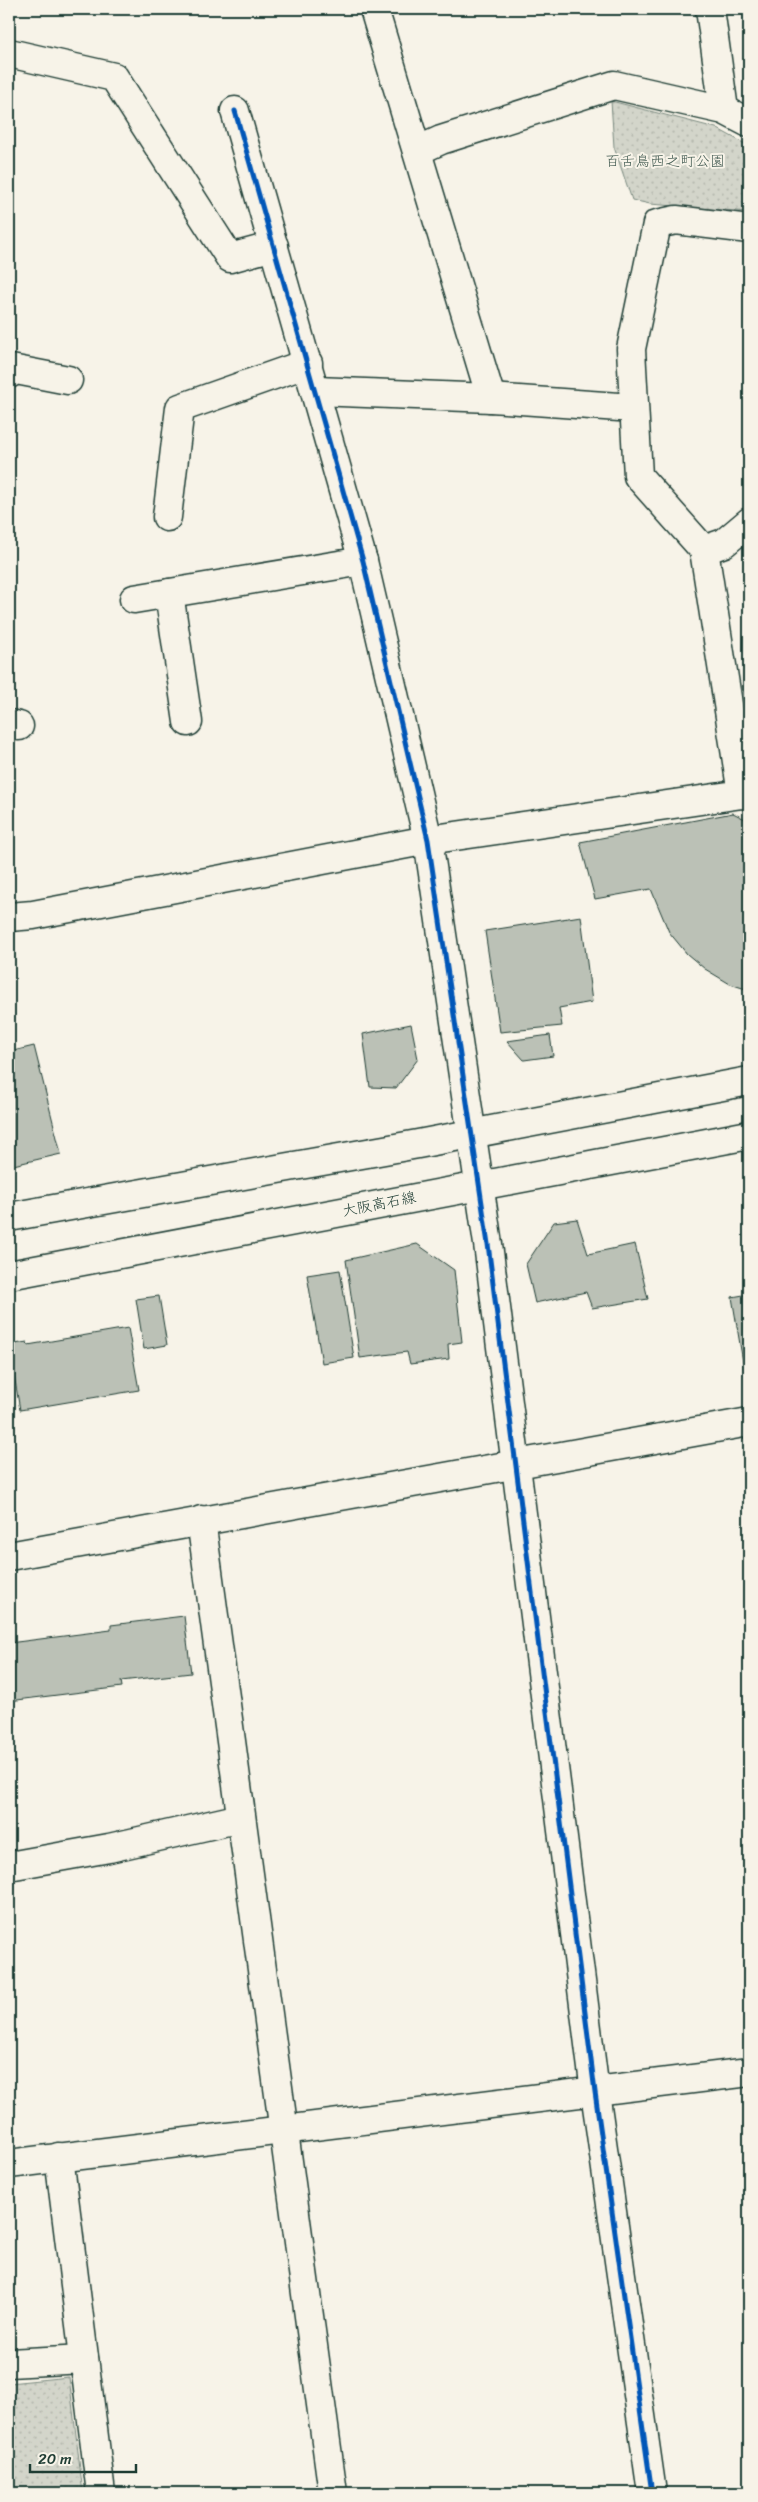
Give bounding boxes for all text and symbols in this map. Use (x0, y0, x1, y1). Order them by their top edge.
park label: 百舌鳥西之町公園 (605, 148, 725, 174)
street label: 大阪高石線 (340, 1184, 418, 1224)
scale bar (30, 2442, 136, 2474)
text: 20 m (38, 2446, 72, 2472)

